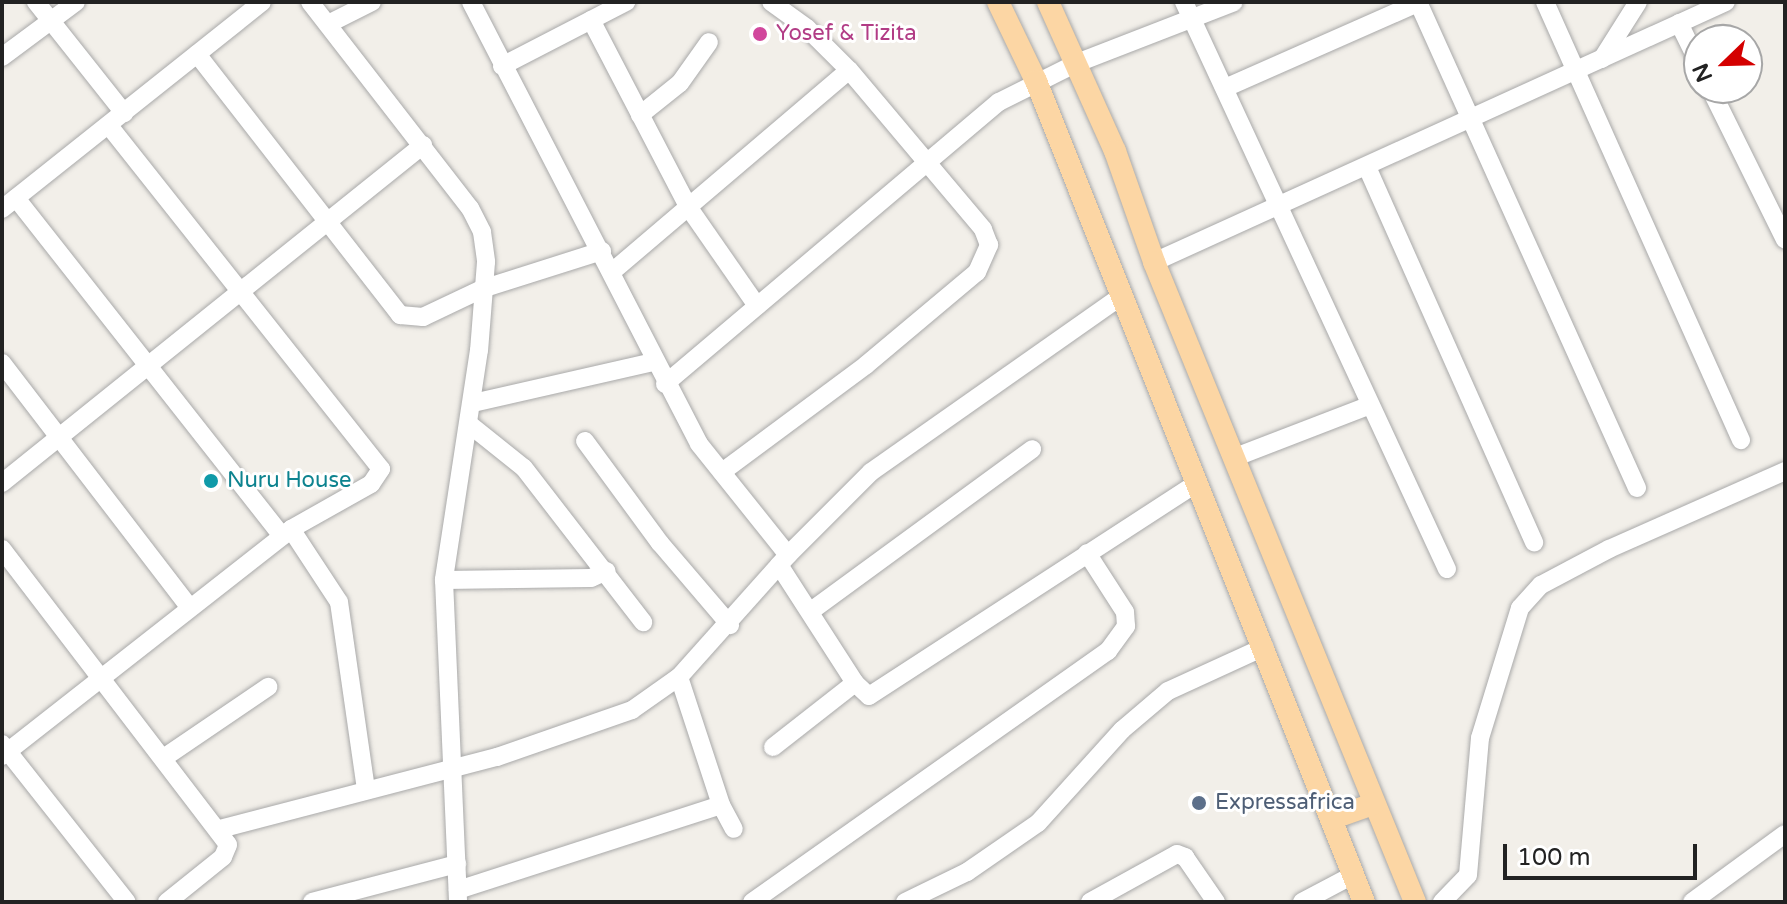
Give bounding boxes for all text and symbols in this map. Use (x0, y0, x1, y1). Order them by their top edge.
place label: Yosef & Tizita (776, 21, 917, 47)
north arrow (1683, 24, 1763, 104)
marker: Yosef & Tizita (751, 25, 769, 43)
text: N (1687, 59, 1718, 86)
place label: Nuru House (227, 468, 351, 494)
marker: Nuru House (202, 472, 220, 490)
place label: Expressafrica (1215, 790, 1355, 816)
marker: Expressafrica (1190, 794, 1208, 812)
scale bar (1507, 828, 1701, 878)
text: 100 m (1517, 843, 1591, 872)

